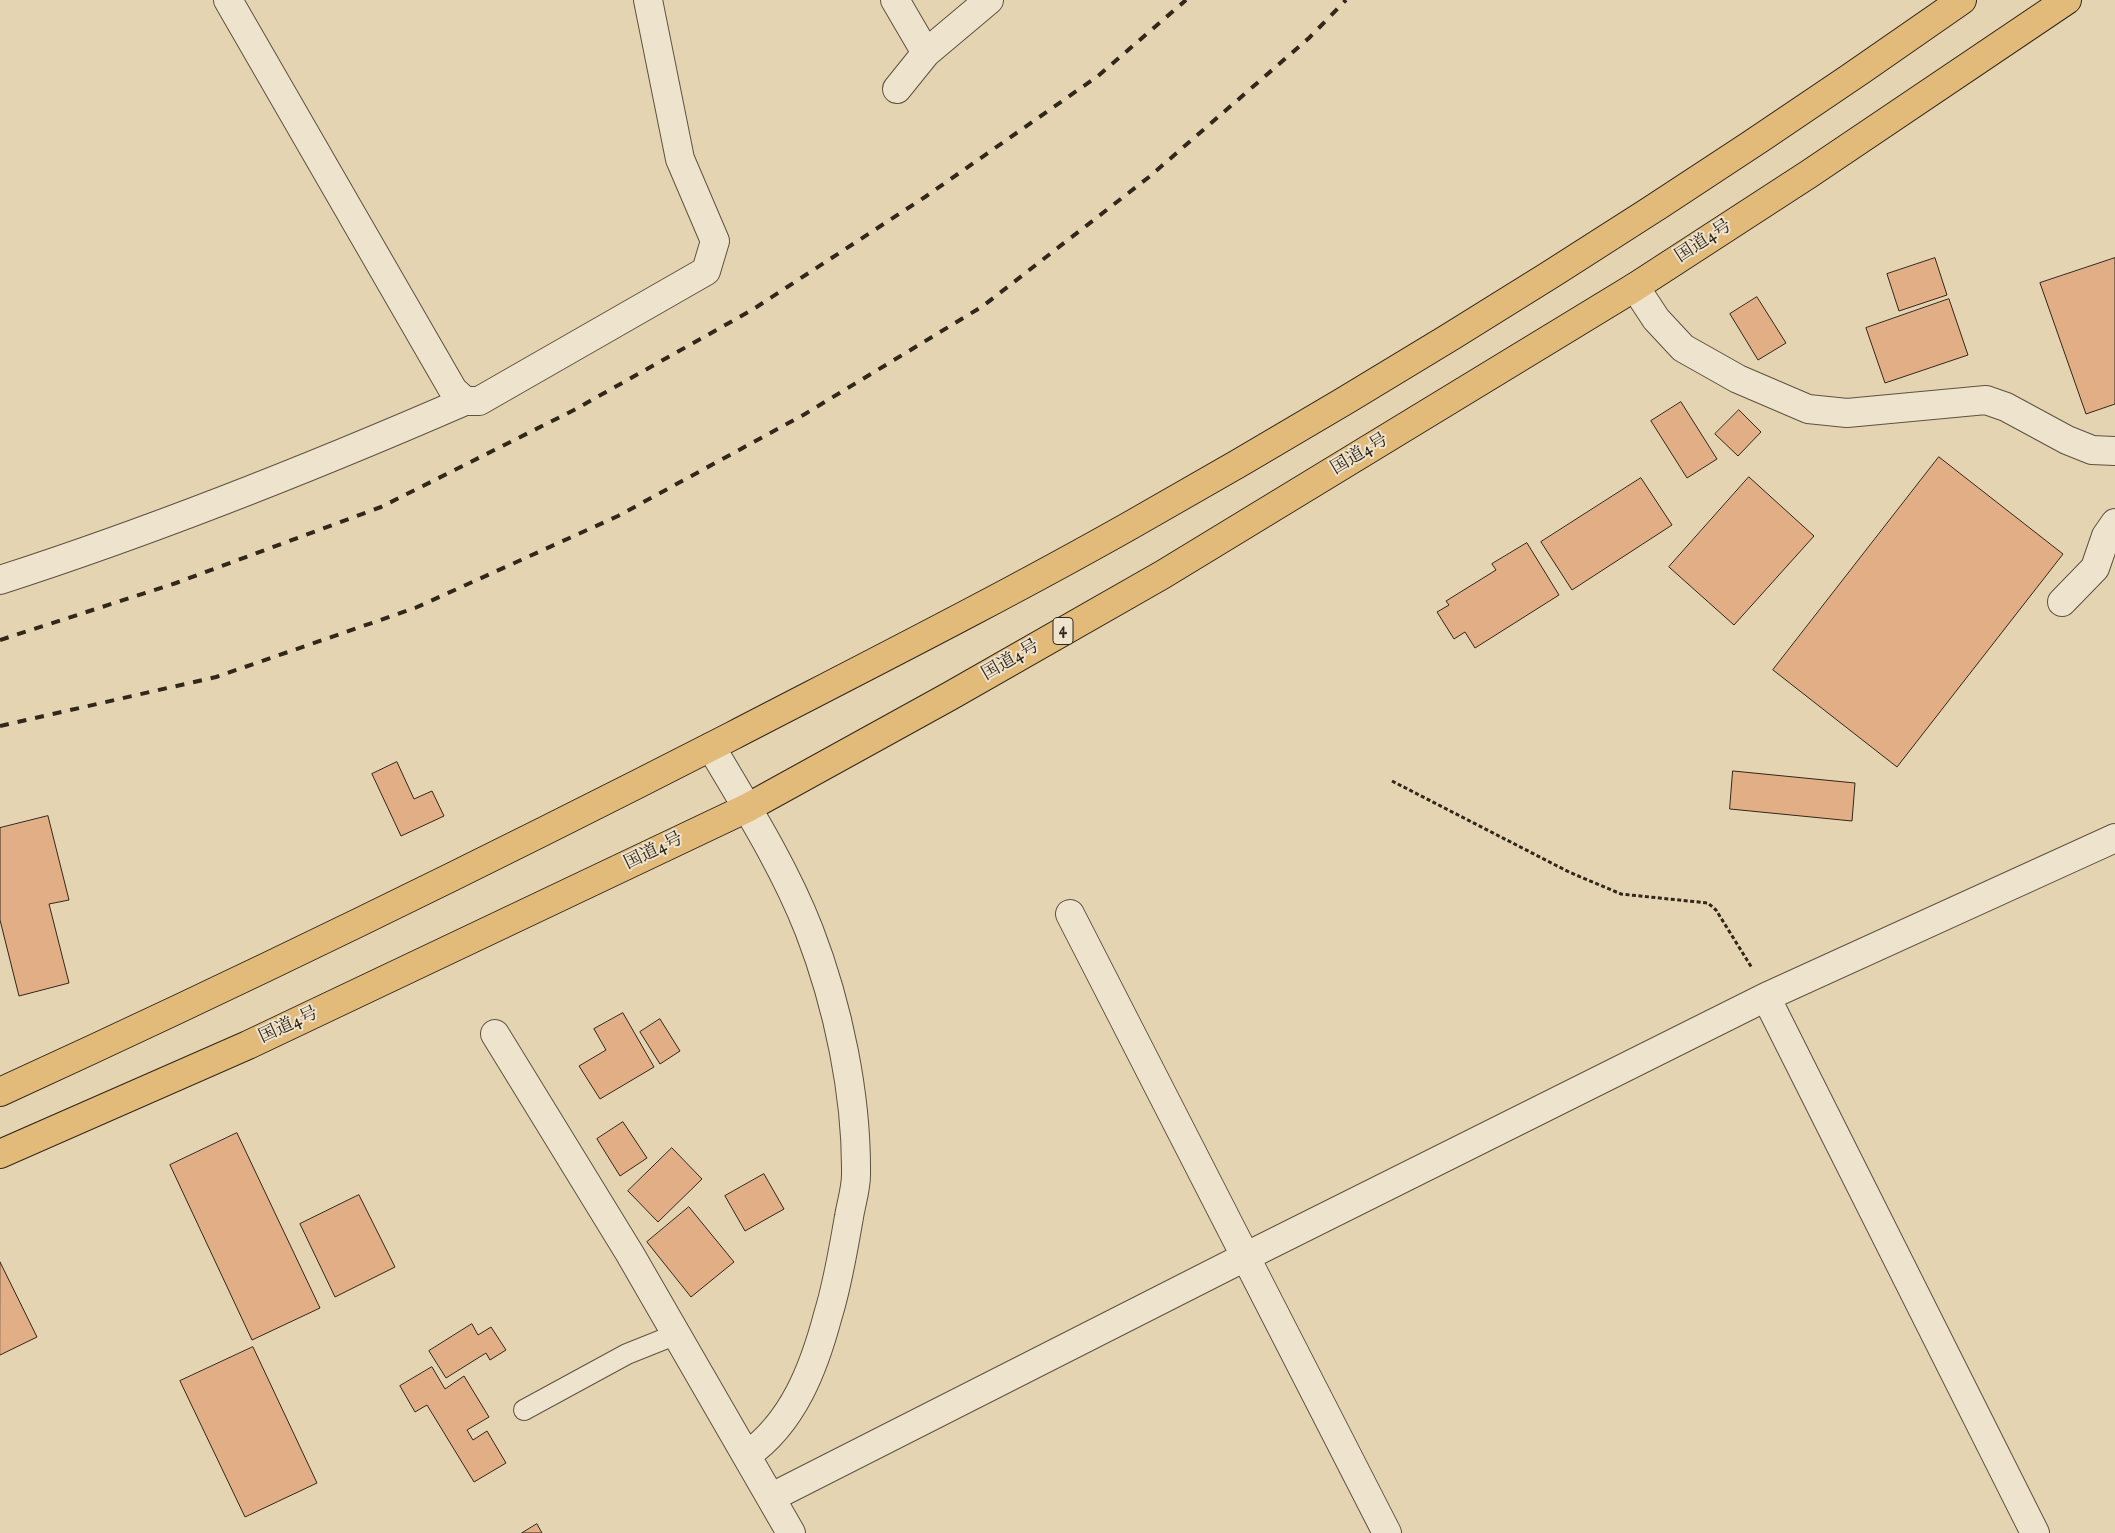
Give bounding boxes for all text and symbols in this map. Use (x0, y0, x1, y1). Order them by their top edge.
street label: 国道4号 (1672, 216, 1736, 268)
street label: 国道4号 (1328, 430, 1392, 480)
road number: 4 (1053, 618, 1073, 644)
street label: 国道4号 (978, 636, 1044, 686)
street label: 国道4号 (621, 829, 687, 875)
street label: 国道4号 (256, 1003, 322, 1049)

